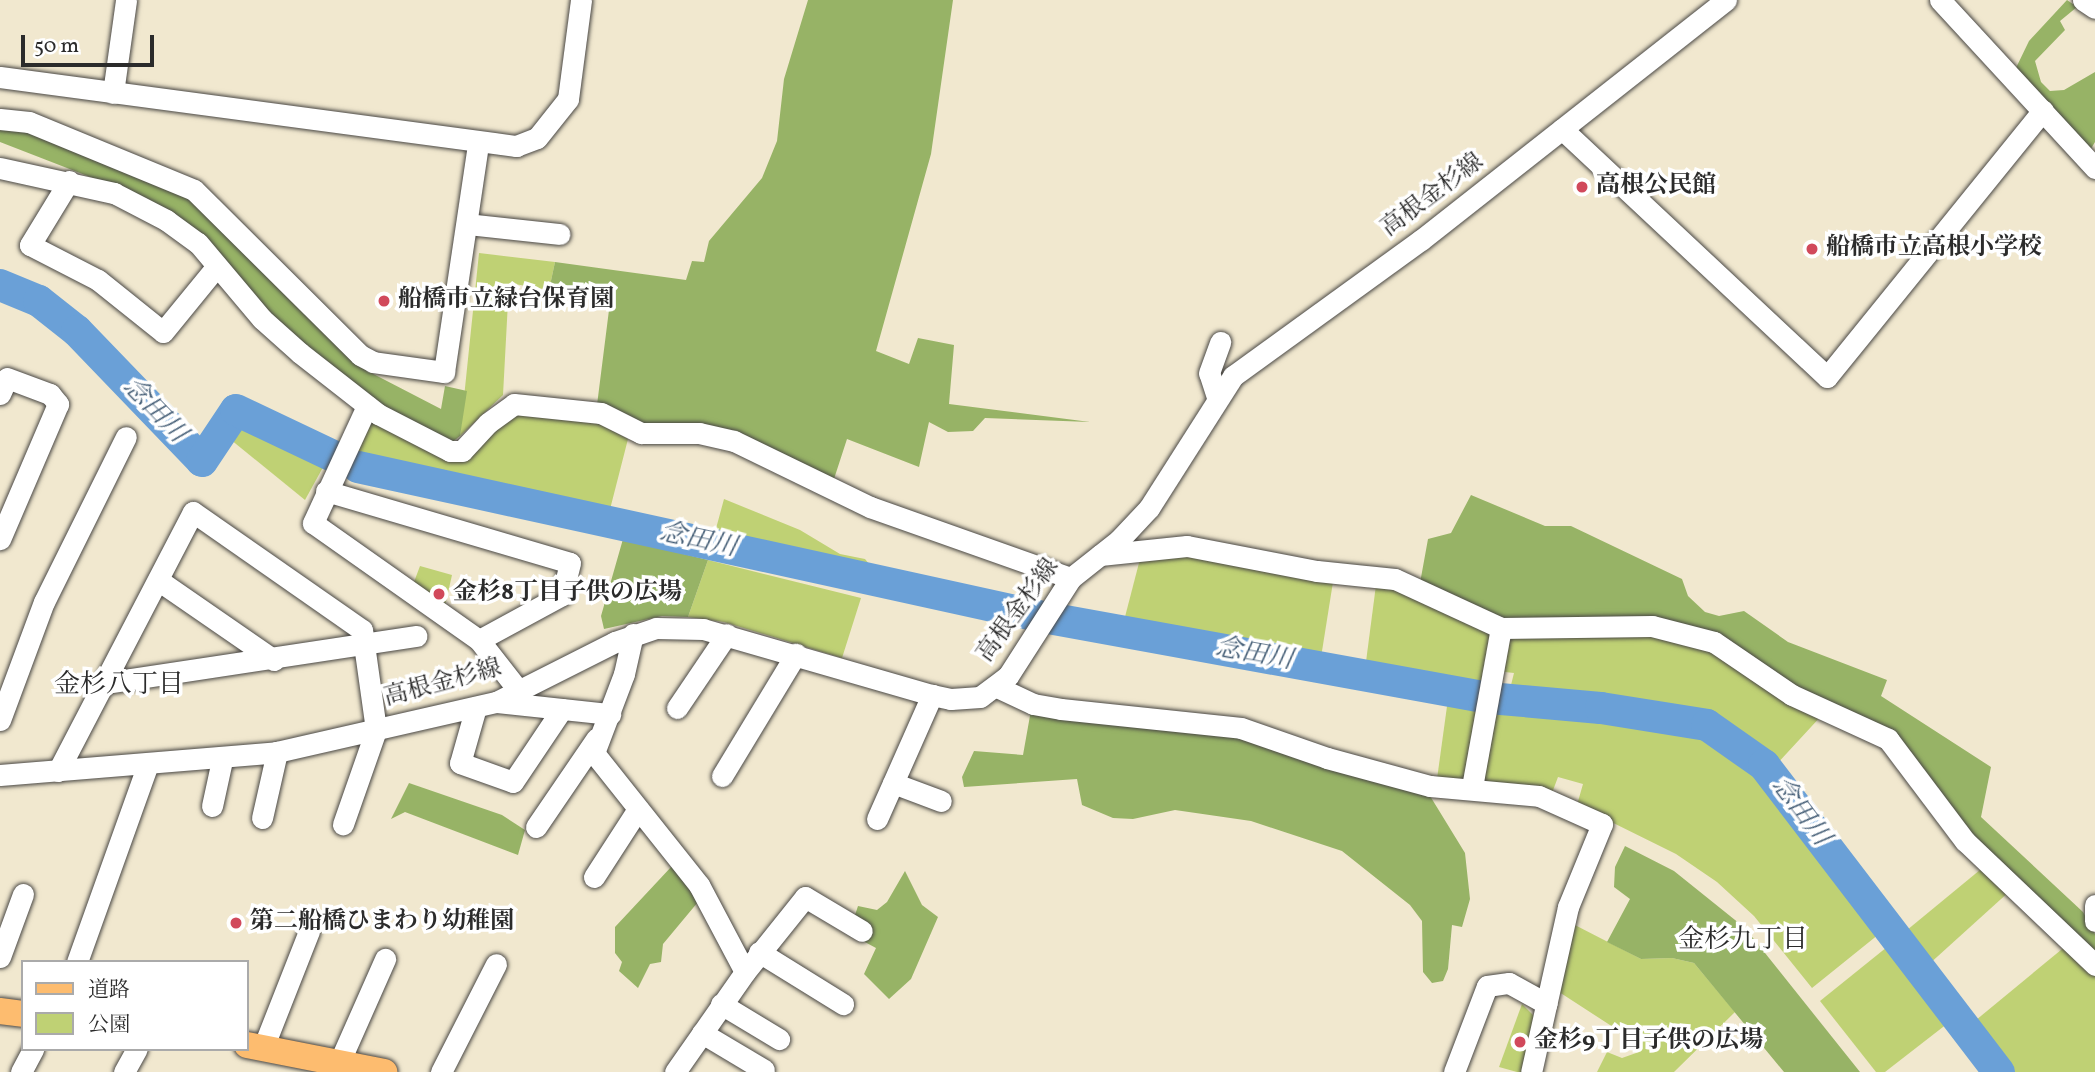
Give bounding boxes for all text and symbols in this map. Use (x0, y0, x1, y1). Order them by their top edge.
scale bar (24, 21, 158, 65)
text: 50 m (34, 32, 79, 61)
street label: 高根金杉線 (1376, 148, 1490, 244)
place label: 高根公民館 (1596, 173, 1716, 201)
marker: 高根公民館 (1574, 179, 1590, 195)
place label: 船橋市立高根小学校 (1826, 235, 2042, 263)
marker: 船橋市立高根小学校 (1804, 241, 1820, 257)
place label: 船橋市立緑台保育園 (398, 287, 614, 315)
marker: 船橋市立緑台保育園 (376, 293, 392, 309)
water label: 念田川 (116, 372, 192, 450)
water label: 念田川 (657, 518, 739, 564)
street label: 高根金杉線 (972, 554, 1066, 668)
place label: 金杉8丁目子供の広場 (453, 580, 682, 608)
marker: 金杉8丁目子供の広場 (431, 586, 447, 602)
water label: 念田川 (1213, 633, 1295, 677)
street label: 高根金杉線 (381, 655, 505, 713)
district label: 金杉八丁目 (54, 670, 184, 702)
water label: 念田川 (1764, 771, 1836, 853)
place label: 第二船橋ひまわり幼稚園 (250, 909, 514, 937)
marker: 第二船橋ひまわり幼稚園 (228, 915, 244, 931)
district label: 金杉九丁目 (1678, 925, 1808, 957)
legend (21, 960, 248, 1051)
text: 道路 (88, 976, 130, 1005)
text: 公園 (88, 1011, 130, 1040)
place label: 金杉9丁目子供の広場 (1534, 1028, 1763, 1056)
marker: 金杉9丁目子供の広場 (1512, 1034, 1528, 1050)

